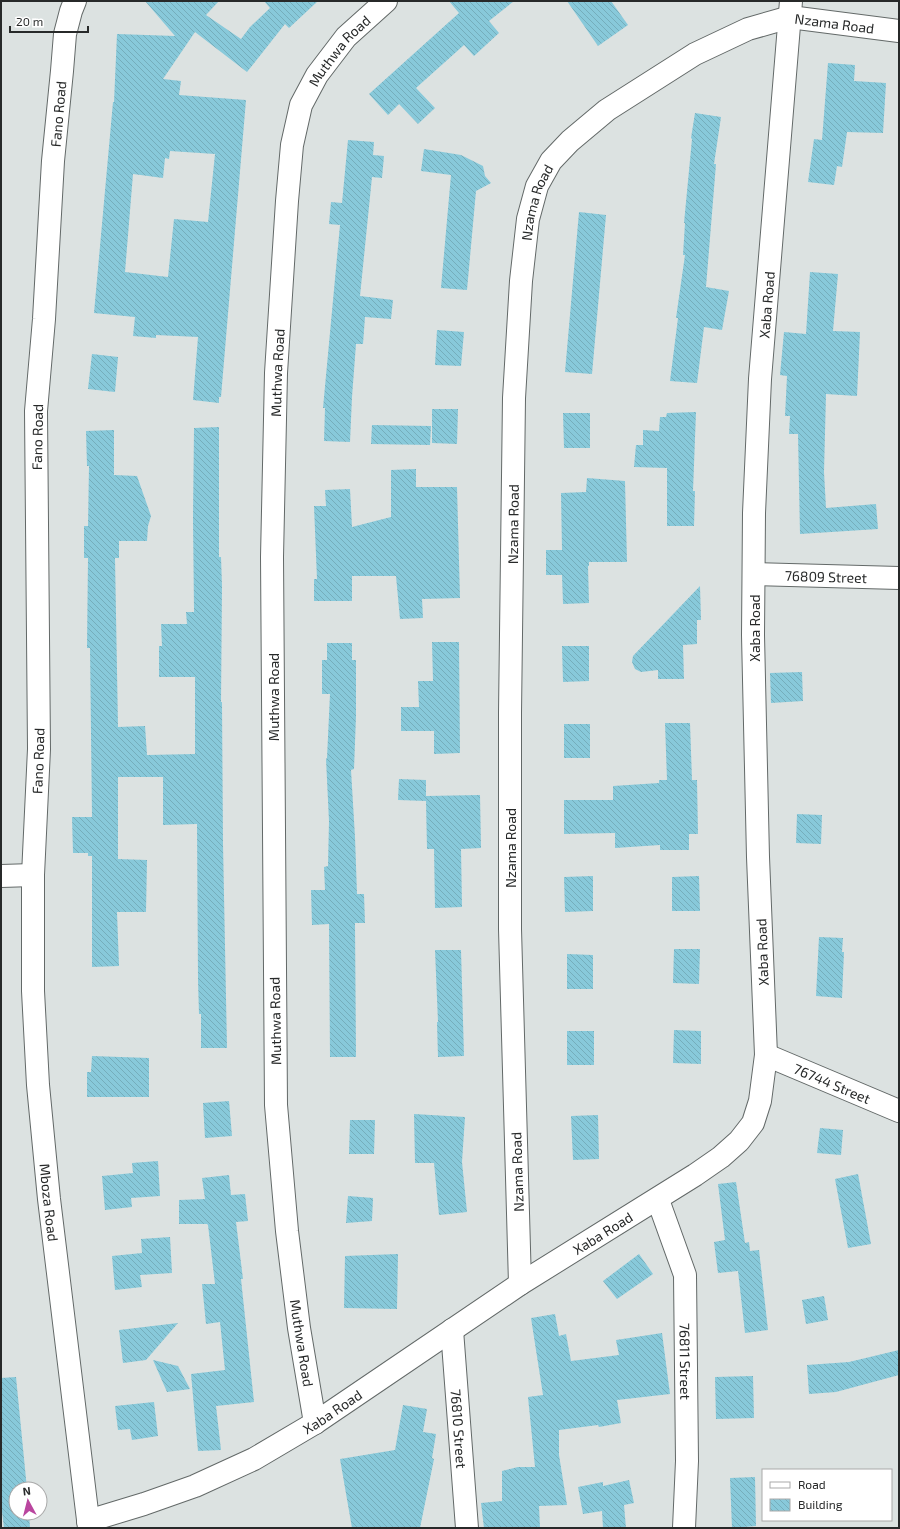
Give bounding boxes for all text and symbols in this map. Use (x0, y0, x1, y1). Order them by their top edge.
scale bar (10, 8, 88, 34)
street label: Nzama Road (794, 9, 875, 36)
street label: Muthwa Road (304, 11, 373, 89)
text: 20 m (16, 14, 43, 28)
street label: Fano Road (47, 80, 69, 148)
street label: Nzama Road (517, 161, 556, 242)
street label: Xaba Road (755, 271, 777, 339)
street label: Muthwa Road (267, 328, 287, 417)
street label: Fano Road (28, 404, 46, 470)
street label: Nzama Road (503, 484, 521, 564)
street label: 76809 Street (785, 566, 867, 586)
street label: Xaba Road (746, 594, 763, 662)
street label: Muthwa Road (265, 653, 282, 741)
street label: Fano Road (28, 728, 48, 794)
street label: Nzama Road (502, 808, 519, 888)
street label: Xaba Road (752, 918, 772, 986)
street label: Muthwa Road (266, 977, 284, 1065)
street label: 76744 Street (791, 1059, 873, 1107)
street label: Nzama Road (507, 1132, 527, 1212)
street label: Mboza Road (37, 1163, 63, 1242)
street label: Xaba Road (569, 1208, 635, 1258)
street label: Muthwa Road (287, 1298, 317, 1388)
street label: 76811 Street (677, 1323, 695, 1400)
street label: Xaba Road (300, 1385, 365, 1437)
street label: 76810 Street (448, 1388, 471, 1469)
legend (762, 1469, 892, 1521)
text: Road (798, 1477, 826, 1491)
north arrow (8, 1481, 48, 1521)
text: N (22, 1484, 32, 1498)
text: Building (798, 1497, 843, 1511)

